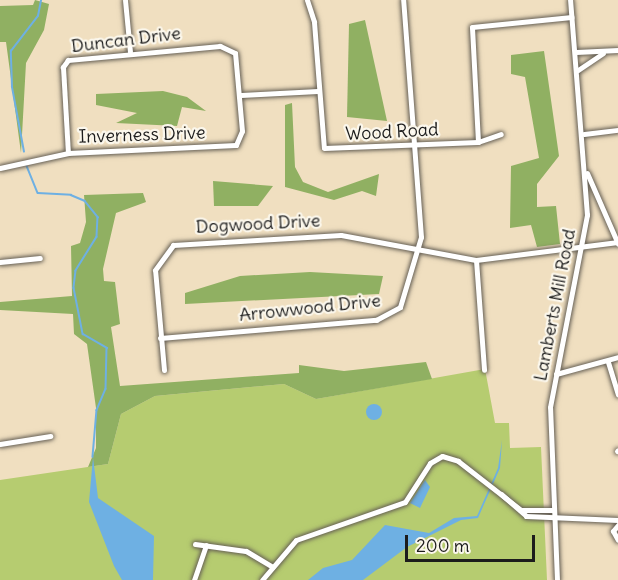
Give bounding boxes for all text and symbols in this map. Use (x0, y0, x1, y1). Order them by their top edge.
street label: Duncan Drive (70, 23, 182, 57)
street label: Wood Road (345, 119, 439, 145)
street label: Inverness Drive (78, 122, 206, 148)
street label: Dogwood Drive (195, 210, 321, 238)
street label: Lamberts Mill Road (530, 227, 580, 383)
street label: Arrowwood Drive (238, 290, 382, 326)
scale bar (408, 523, 538, 561)
text: 200 m (416, 534, 470, 557)

